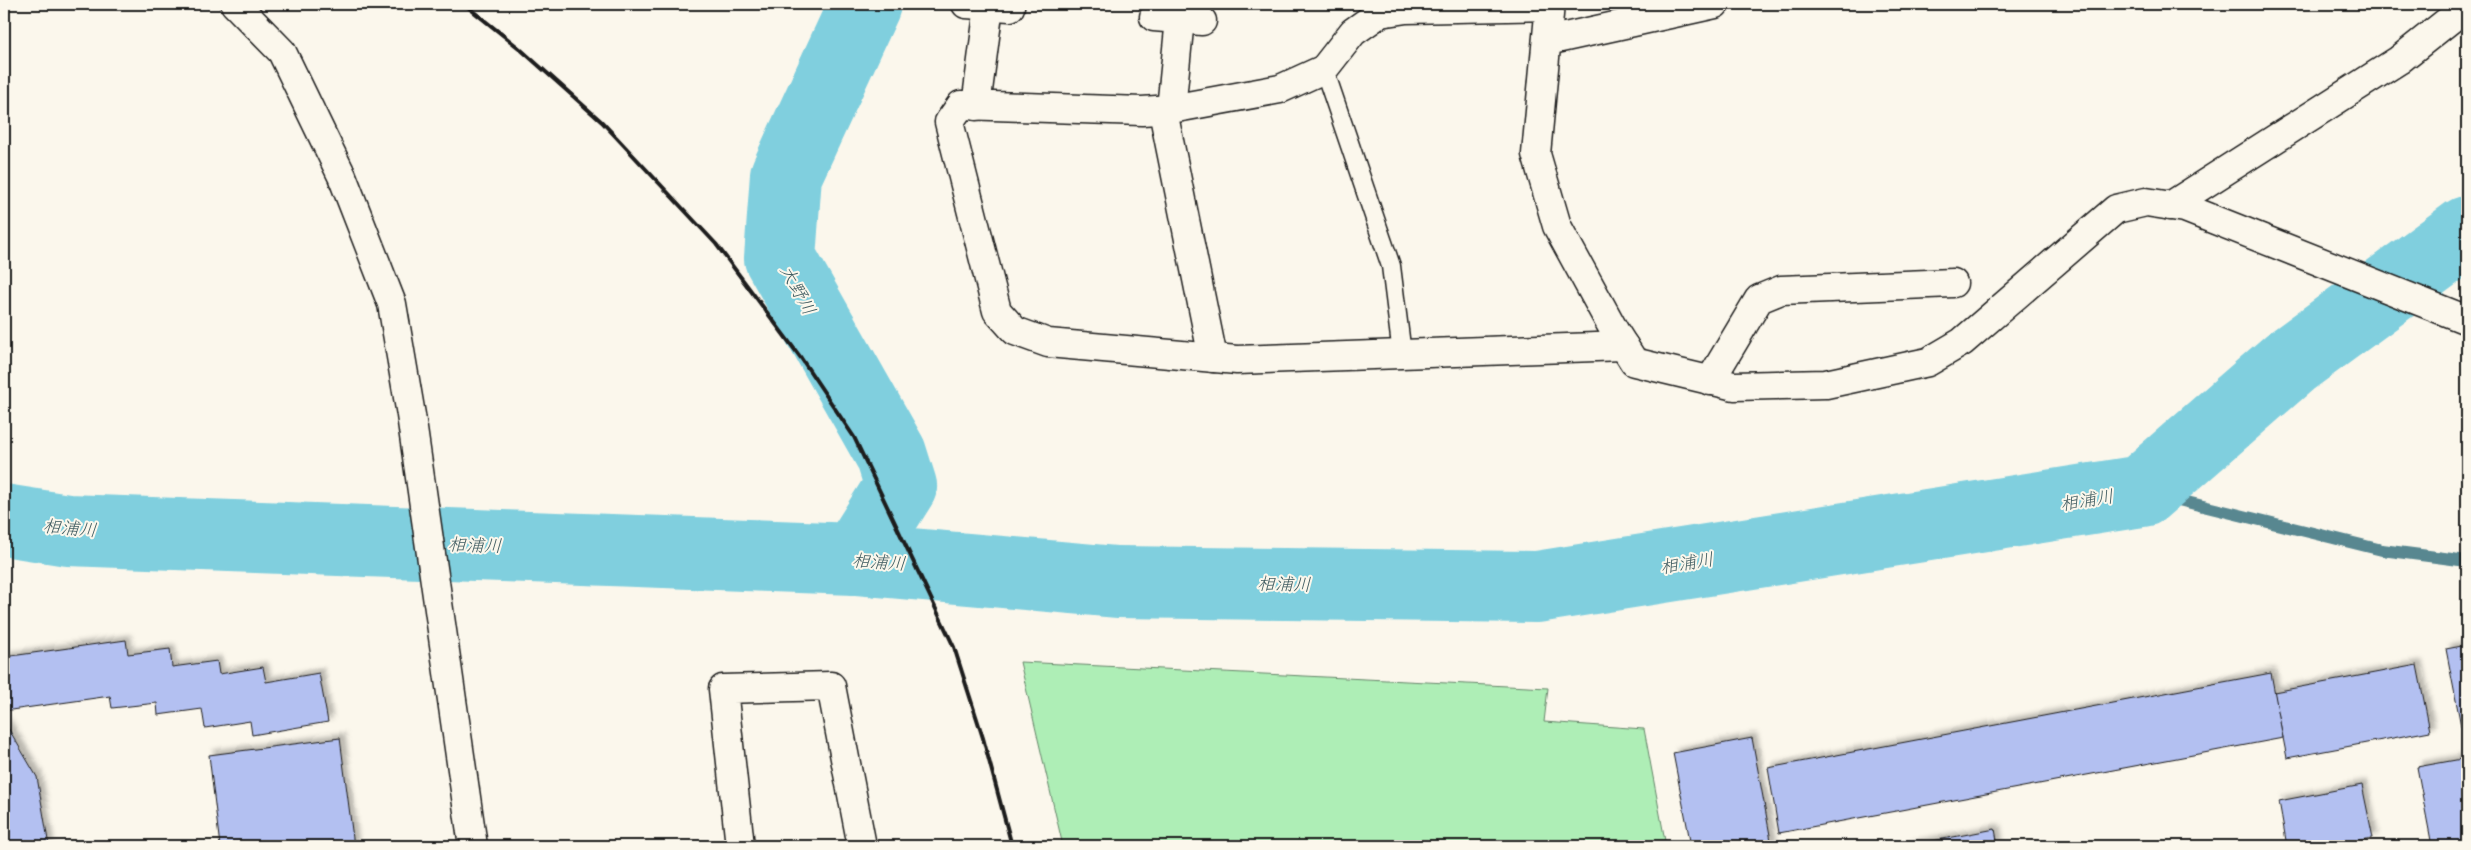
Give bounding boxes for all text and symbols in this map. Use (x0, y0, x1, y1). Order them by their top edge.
water label: 大野川 (774, 261, 821, 319)
water label: 相浦川 (2059, 485, 2116, 516)
water label: 相浦川 (42, 515, 98, 542)
water label: 相浦川 (448, 533, 502, 558)
water label: 相浦川 (1659, 548, 1716, 579)
water label: 相浦川 (851, 549, 907, 576)
water label: 相浦川 (1257, 573, 1311, 596)

